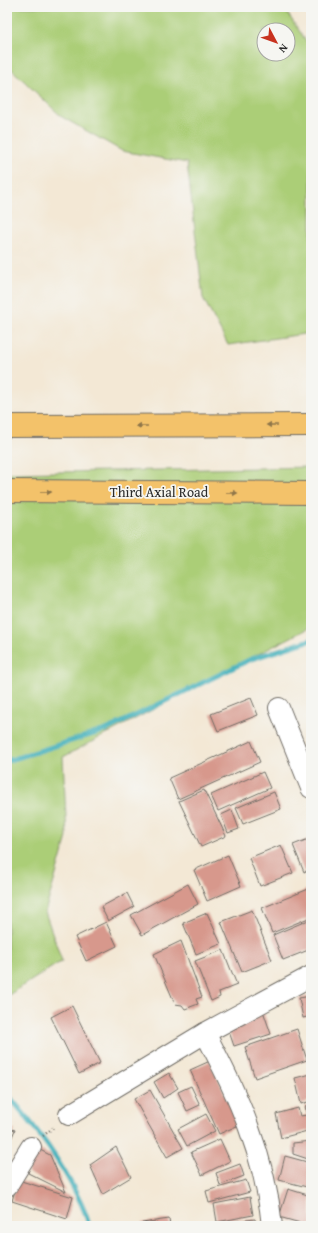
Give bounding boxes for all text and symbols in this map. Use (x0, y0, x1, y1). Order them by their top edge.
north arrow (256, 22, 296, 62)
text: N (275, 41, 292, 57)
one-way arrow (265, 422, 278, 428)
one-way arrow (135, 423, 148, 429)
street label: Third Axial Road (110, 482, 209, 502)
one-way arrow (40, 488, 52, 495)
one-way arrow (226, 490, 239, 496)

